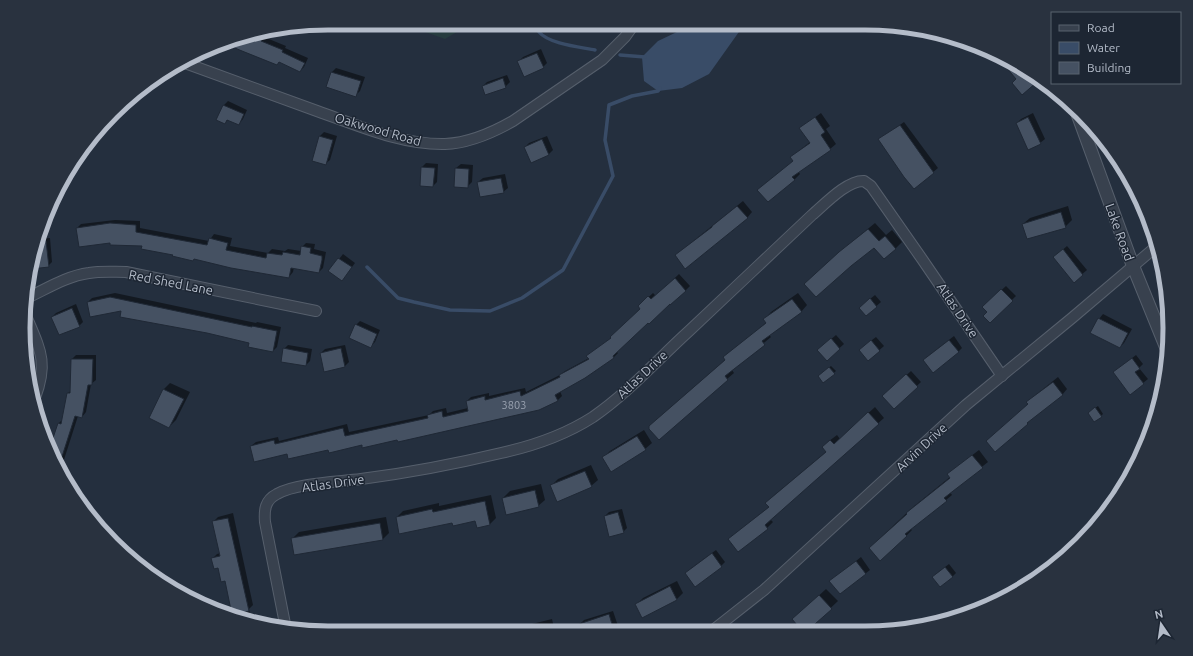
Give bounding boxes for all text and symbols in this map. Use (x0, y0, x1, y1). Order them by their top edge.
legend (1051, 12, 1181, 84)
text: Road (1087, 21, 1115, 34)
text: Water (1087, 41, 1120, 54)
text: Building (1087, 61, 1131, 74)
street label: Oakwood Road (333, 110, 423, 148)
street label: Lake Road (1103, 202, 1137, 262)
street label: Red Shed Lane (128, 267, 214, 297)
street label: Atlas Drive (935, 280, 981, 340)
street label: Atlas Drive (614, 347, 670, 401)
house number: 3803 (502, 399, 526, 411)
street label: Arvin Drive (893, 420, 949, 474)
street label: Atlas Drive (301, 472, 365, 494)
north arrow (1141, 604, 1181, 644)
text: N (1153, 607, 1164, 621)

